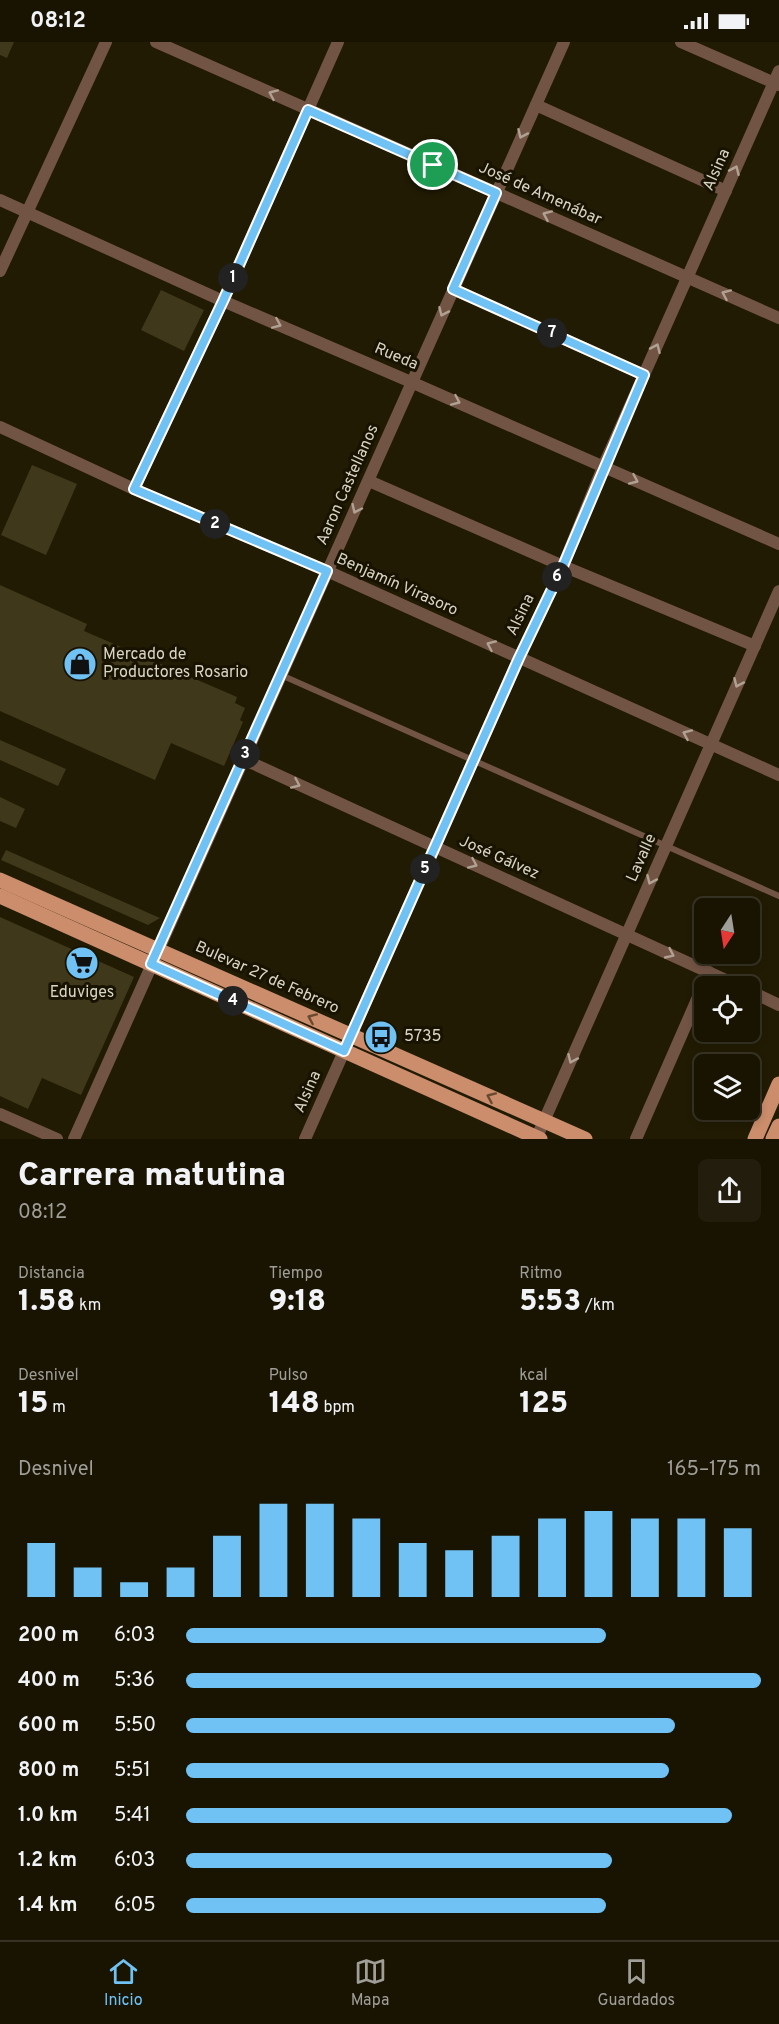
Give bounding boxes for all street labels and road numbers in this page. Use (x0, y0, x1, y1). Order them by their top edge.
street label: Alsina (699, 146, 735, 194)
street label: José de Amenábar (475, 158, 605, 230)
street label: Rueda (371, 339, 421, 375)
street label: Aaron Castellanos (312, 422, 384, 548)
street label: Benjamín Virasoro (333, 549, 461, 621)
street label: Alsina (502, 591, 540, 639)
street label: José Gálvez (456, 831, 542, 885)
street label: Lavalle (623, 831, 661, 885)
street label: Bulevar 27 de Febrero (192, 937, 342, 1019)
street label: Alsina (290, 1068, 326, 1116)

